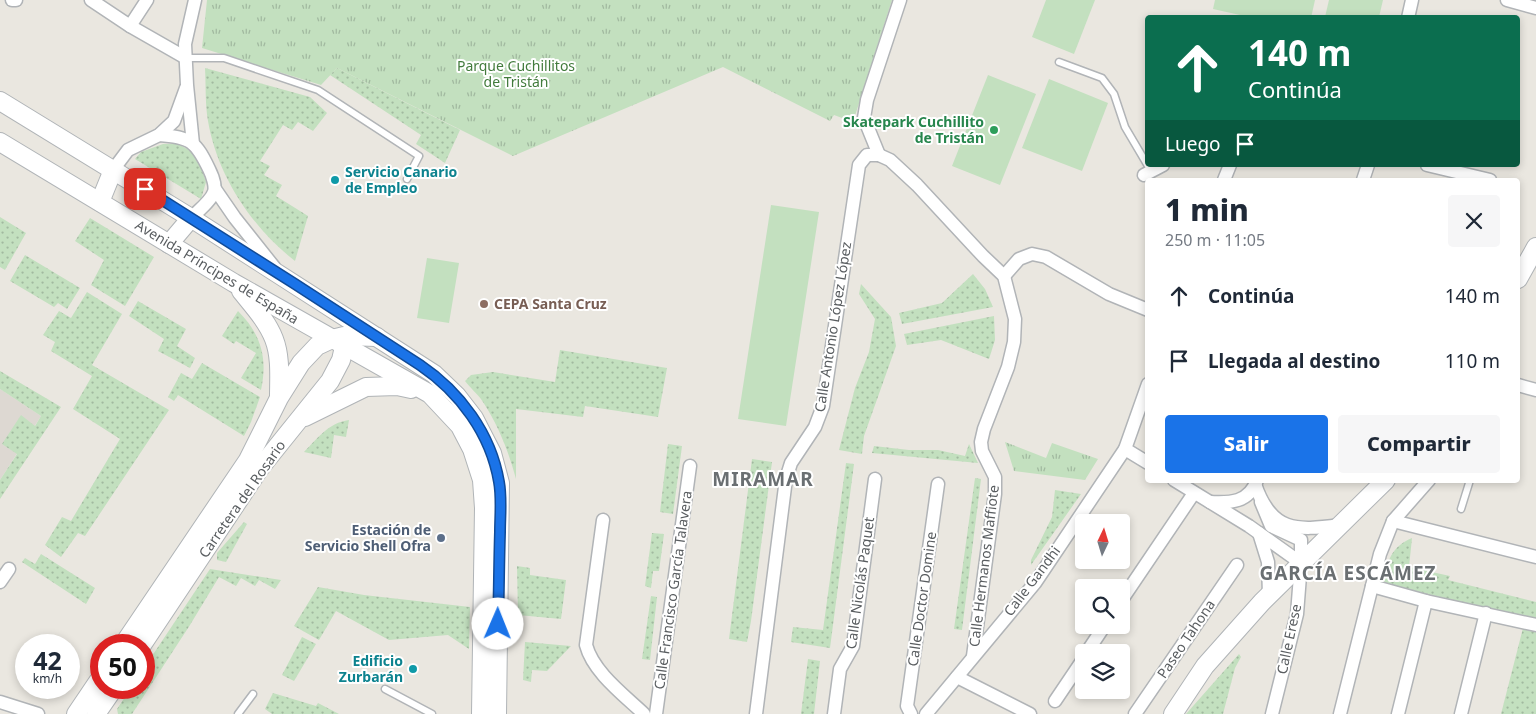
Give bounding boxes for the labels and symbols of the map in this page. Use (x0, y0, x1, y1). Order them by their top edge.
park label: Parque Cuchillitos de Tristán (457, 56, 575, 91)
place label: Skatepark Cuchillito de Tristán (843, 112, 984, 147)
marker: Skatepark Cuchillito de Tristán (988, 124, 1000, 136)
place label: Servicio Canario de Empleo (345, 162, 458, 197)
pin (124, 168, 166, 210)
marker: Servicio Canario de Empleo (329, 174, 341, 186)
street label: Avenida Príncipes de España (132, 215, 303, 328)
street label: Calle Antonio López López (810, 240, 855, 413)
place label: CEPA Santa Cruz (494, 294, 607, 313)
marker: CEPA Santa Cruz (478, 298, 490, 310)
street label: Carretera del Rosario (194, 436, 289, 561)
district label: MIRAMAR (712, 466, 814, 492)
street label: Calle Hermanos Maffiote (964, 484, 1003, 648)
street label: Calle Francisco García Talavera (649, 489, 696, 690)
north arrow (1075, 514, 1130, 569)
street label: Calle Nicolás Paquet (841, 516, 878, 650)
place label: Estación de Servicio Shell Ofra (305, 520, 431, 555)
street label: Calle Doctor Domine (903, 530, 940, 667)
marker: Estación de Servicio Shell Ofra (435, 532, 447, 544)
street label: Calle Gandhi (999, 542, 1064, 620)
district label: GARCÍA ESCÁMEZ (1259, 560, 1437, 586)
street label: Paseo Tahona (1152, 596, 1219, 682)
position arrow (471, 597, 523, 649)
street label: Calle Erese (1272, 602, 1305, 676)
speed limit sign: 50 (90, 634, 155, 699)
place label: Edificio Zurbarán (339, 651, 403, 686)
marker: Edificio Zurbarán (407, 663, 419, 675)

